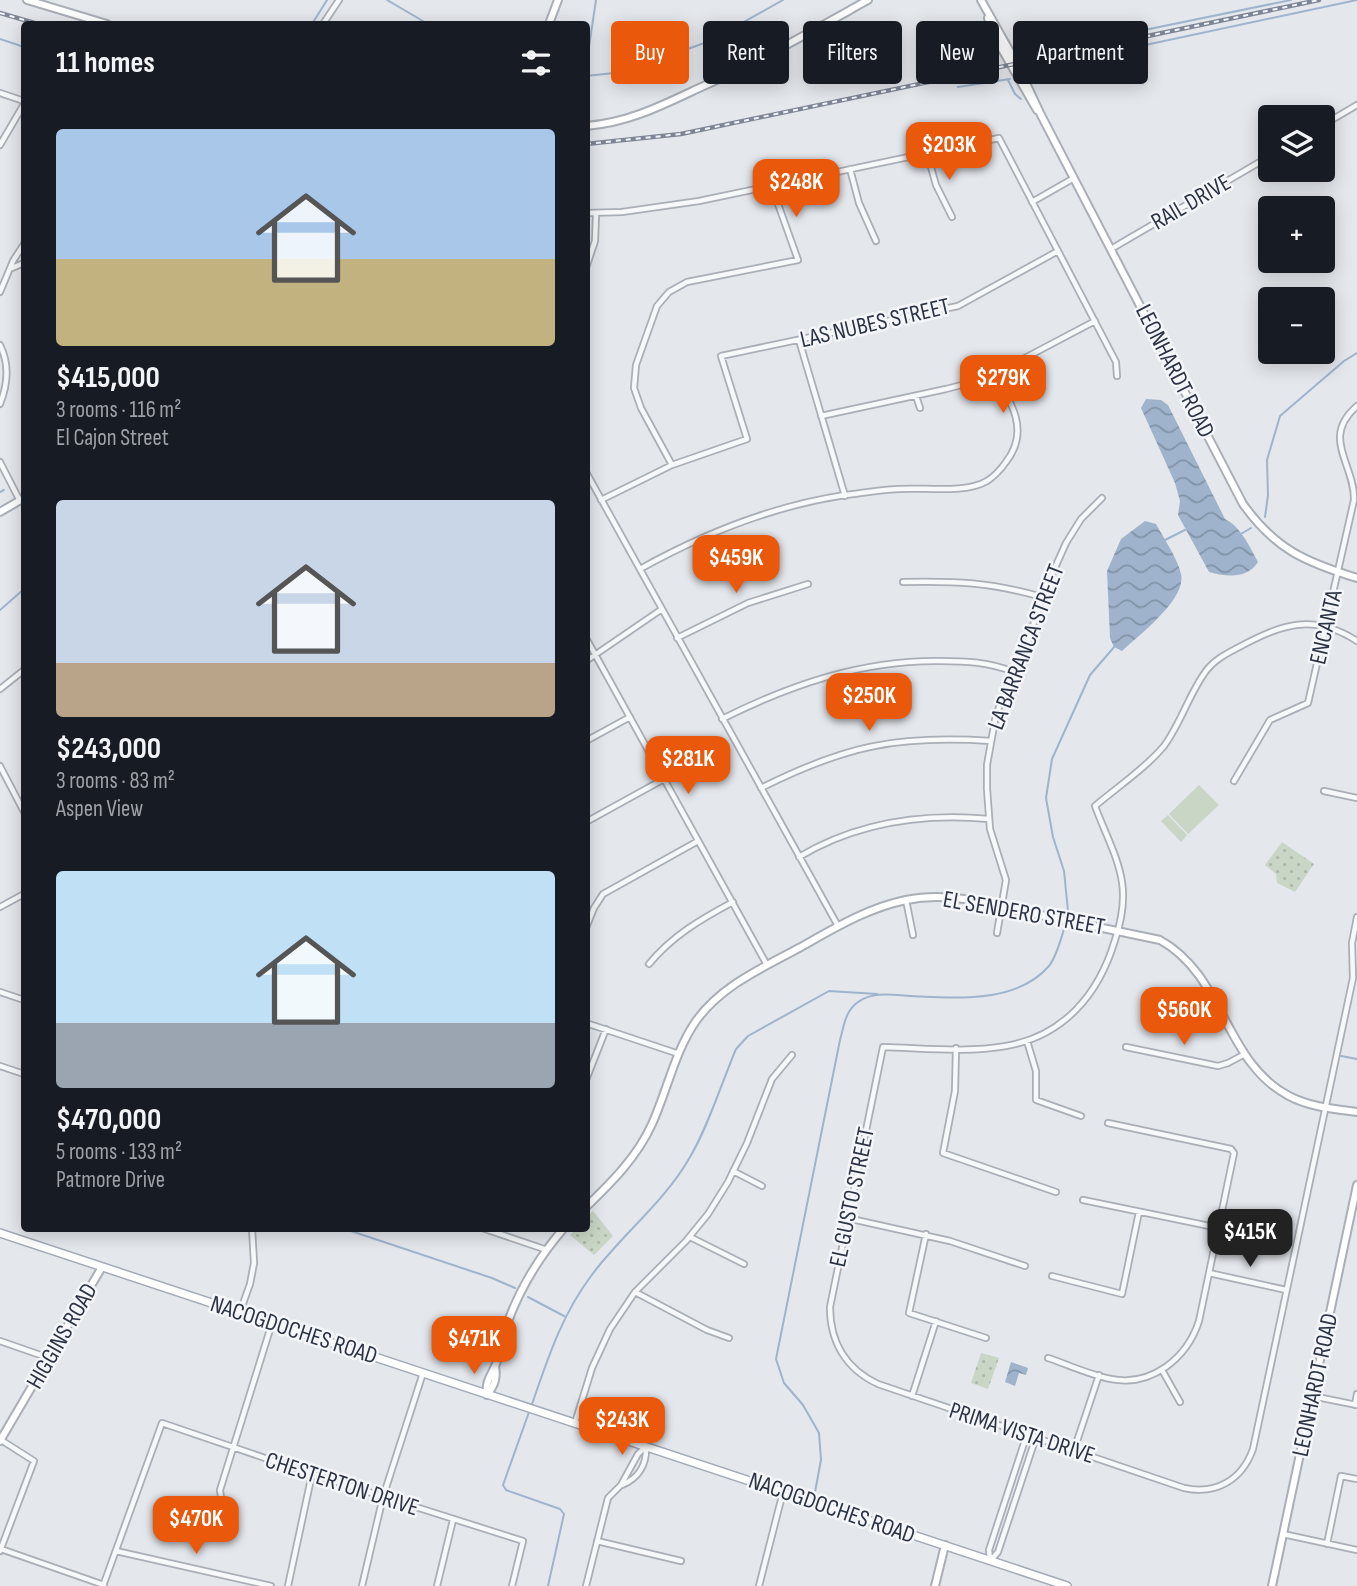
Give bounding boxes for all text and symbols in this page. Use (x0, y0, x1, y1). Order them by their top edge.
chip: Buy (611, 21, 689, 84)
chip: Rent (703, 21, 789, 84)
chip: Filters (803, 21, 902, 84)
chip: New (916, 21, 999, 84)
chip: Apartment (1013, 21, 1148, 84)
icon: filters (517, 44, 555, 82)
text: 11 homes (56, 45, 155, 81)
map controls (1258, 105, 1335, 364)
button: layers (1258, 105, 1335, 182)
pin: $203K (900, 122, 998, 182)
text: $203K (922, 131, 976, 159)
pin: $248K (747, 160, 845, 219)
text: $248K (769, 168, 823, 196)
street label: RAIL DRIVE (1146, 168, 1236, 236)
icon: home (243, 175, 369, 301)
button: + (1258, 196, 1335, 273)
button: − (1258, 287, 1335, 364)
street label: LAS NUBES STREET (797, 292, 953, 354)
street label: LEONHARDT ROAD (1129, 299, 1221, 443)
pin: $279K (954, 356, 1052, 415)
text: $415,000 (56, 360, 160, 396)
text: $279K (976, 364, 1030, 392)
text: 3 rooms · 116 m² (56, 396, 181, 424)
text: El Cajon Street (56, 424, 169, 452)
pin: $459K (687, 536, 785, 595)
text: $459K (709, 544, 763, 572)
icon: home (243, 546, 369, 672)
street label: LA BARRANCA STREET (981, 560, 1071, 734)
street label: ENCANTA (1303, 586, 1349, 667)
pin: $250K (820, 674, 918, 733)
text: $250K (842, 682, 896, 710)
text: $243,000 (56, 731, 161, 767)
pin: $281K (639, 736, 737, 796)
text: $281K (661, 745, 715, 773)
text: 3 rooms · 83 m² (56, 767, 175, 795)
text: Aspen View (56, 795, 143, 823)
street label: EL SENDERO STREET (941, 885, 1107, 942)
icon: home (243, 917, 369, 1043)
pin: $560K (1135, 988, 1233, 1047)
text: $560K (1157, 996, 1211, 1024)
text: $470,000 (56, 1102, 161, 1138)
street label: EL GUSTO STREET (823, 1124, 881, 1269)
text: 5 rooms · 133 m² (56, 1138, 182, 1166)
text: Patmore Drive (56, 1166, 165, 1194)
pin: $415K (1201, 1210, 1299, 1269)
text: $415K (1223, 1218, 1277, 1246)
street label: HIGGINS ROAD (20, 1278, 104, 1394)
street label: NACOGDOCHES ROAD (207, 1289, 381, 1371)
street label: LEONHARDT ROAD (1286, 1311, 1344, 1459)
pin: $471K (425, 1316, 523, 1376)
text: $471K (448, 1325, 500, 1353)
street label: PRIMA VISTA DRIVE (945, 1396, 1099, 1470)
pin: $243K (573, 1398, 671, 1457)
text: $243K (595, 1406, 649, 1434)
street label: CHESTERTON DRIVE (261, 1446, 423, 1522)
street label: NACOGDOCHES ROAD (745, 1466, 919, 1550)
pin: $470K (147, 1496, 245, 1556)
text: $470K (169, 1505, 223, 1533)

